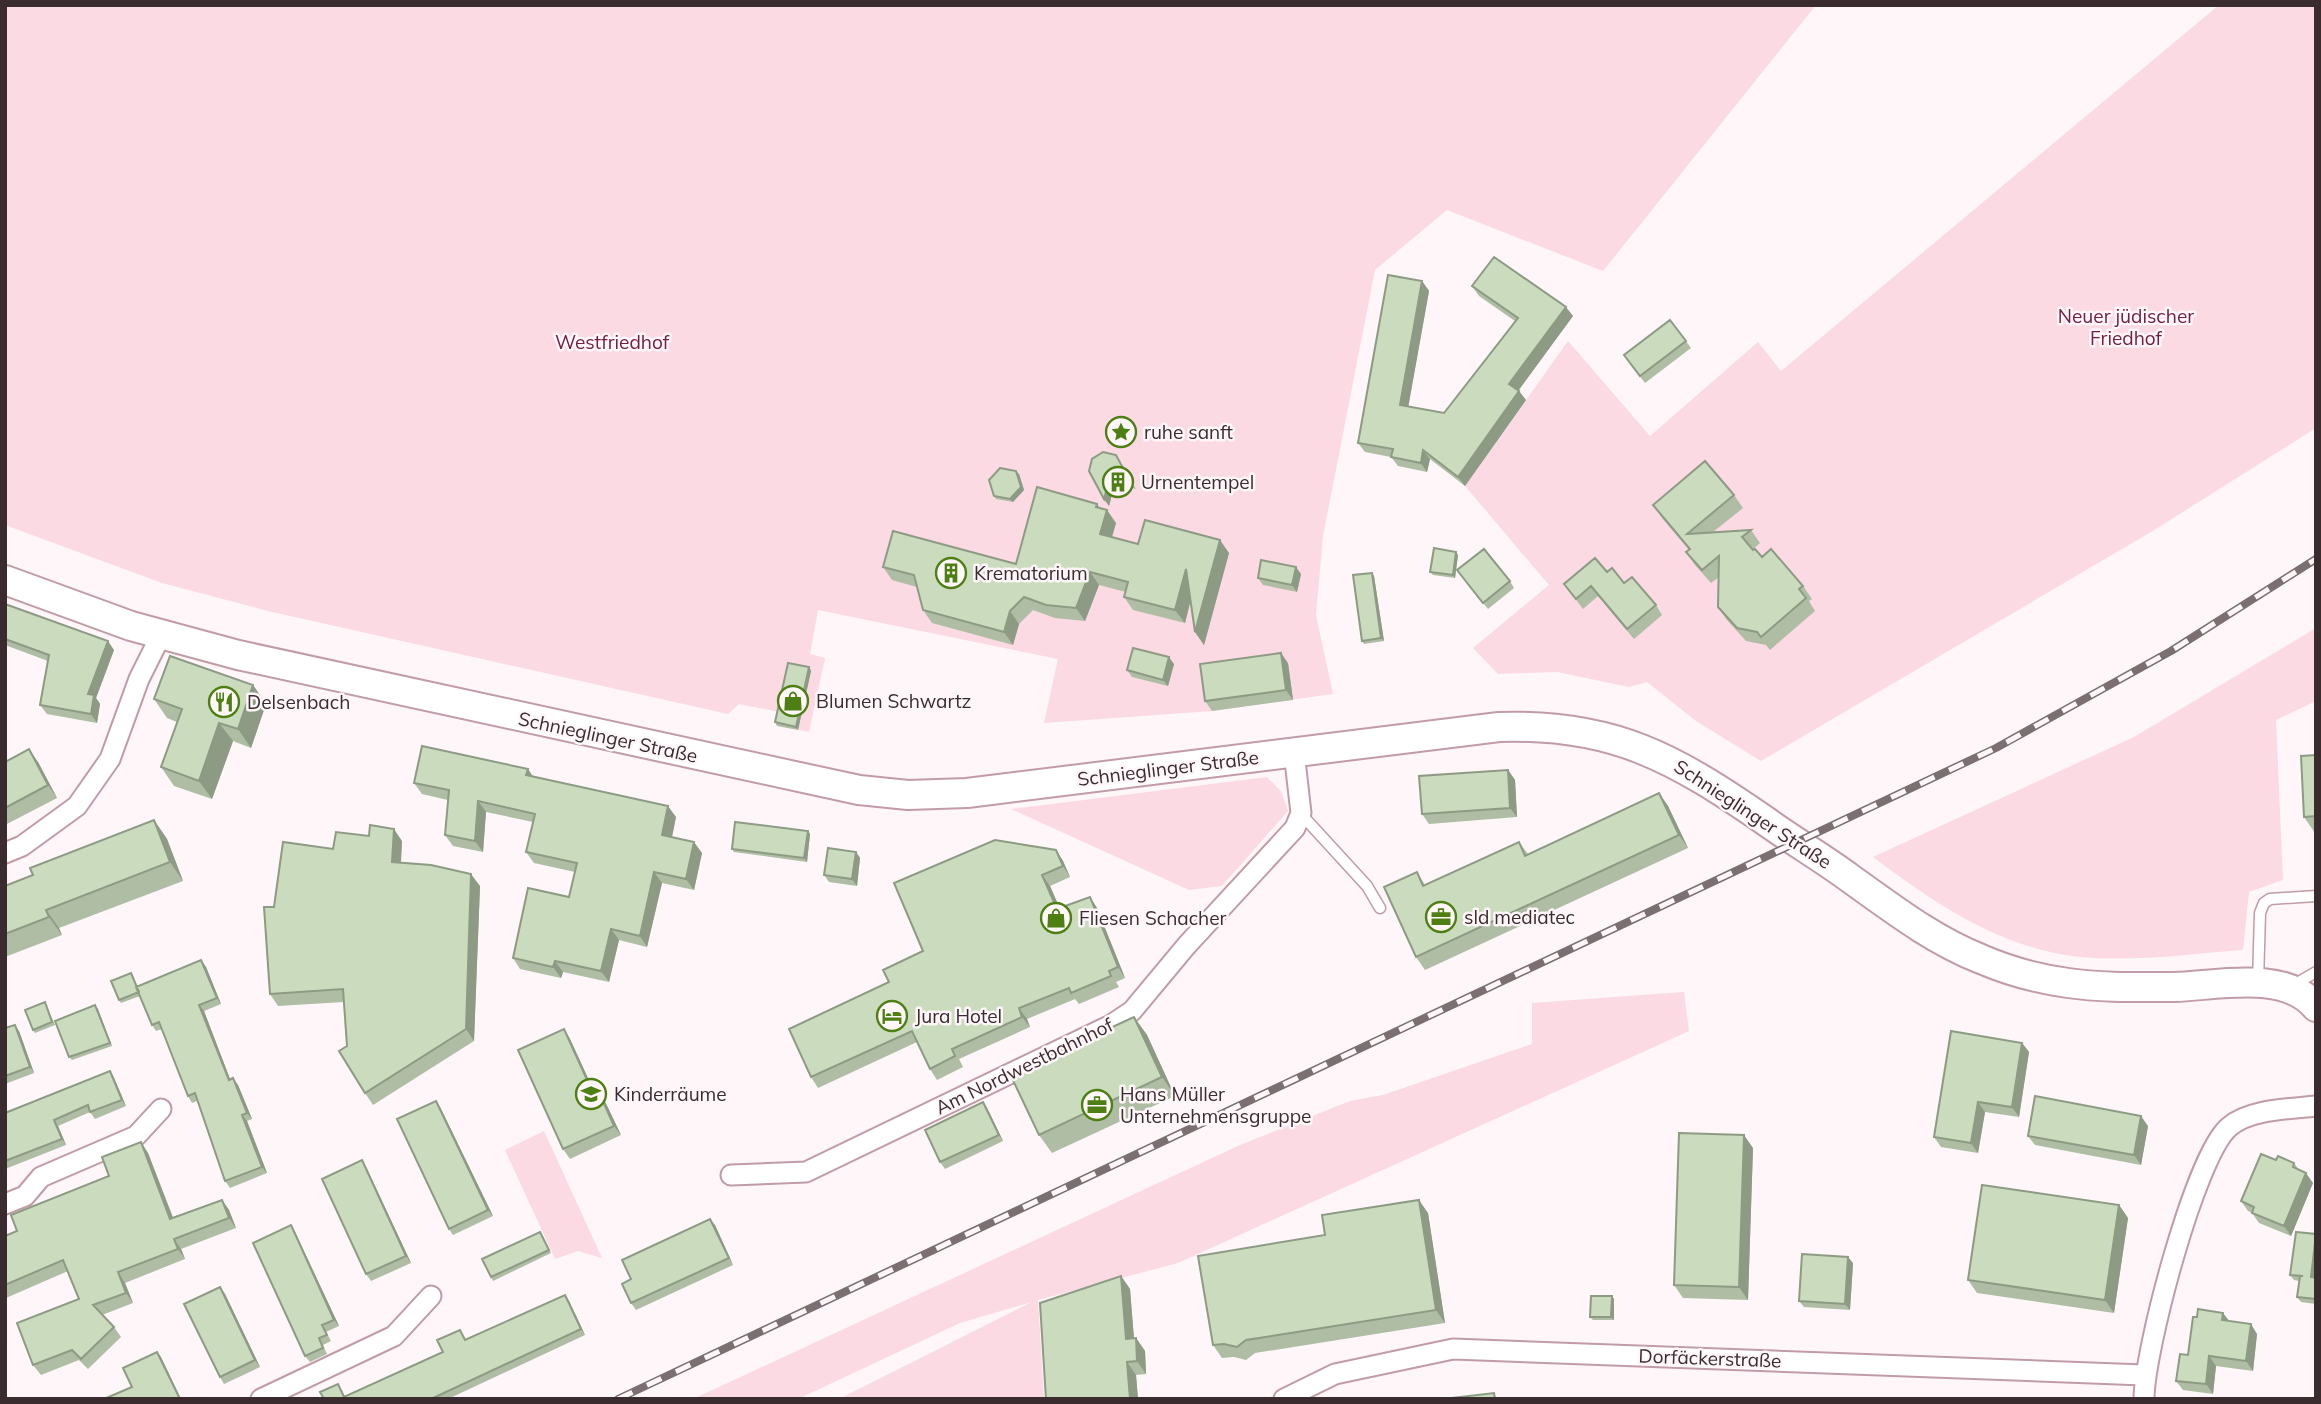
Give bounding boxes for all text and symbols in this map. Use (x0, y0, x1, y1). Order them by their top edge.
park label: Neuer jüdischer Friedhof (2058, 304, 2194, 350)
park label: Westfriedhof (555, 330, 670, 354)
place icon: ruhe sanft (1104, 415, 1138, 449)
place label: ruhe sanft (1144, 420, 1233, 444)
building icon: Urnentempel (1101, 465, 1135, 499)
place label: Urnentempel (1141, 470, 1254, 494)
building icon: Krematorium (934, 556, 968, 590)
place label: Krematorium (974, 561, 1088, 585)
shop icon: Blumen Schwartz (776, 684, 810, 718)
restaurant icon: Delsenbach (207, 685, 241, 719)
place label: Blumen Schwartz (816, 689, 972, 713)
place label: Delsenbach (247, 690, 350, 714)
street label: Schnieglinger Straße (516, 706, 700, 768)
street label: Schnieglinger Straße (1076, 745, 1260, 791)
street label: Schnieglinger Straße (1670, 754, 1836, 874)
office icon: sld mediatec (1424, 900, 1458, 934)
shop icon: Fliesen Schacher (1039, 901, 1073, 935)
place label: sld mediatec (1464, 905, 1575, 929)
place label: Fliesen Schacher (1079, 906, 1227, 930)
hotel icon: Jura Hotel (875, 999, 909, 1033)
place label: Jura Hotel (915, 1004, 1002, 1028)
street label: Am Nordwestbahnhof (931, 1012, 1117, 1120)
school or university icon: Kinderräume (574, 1077, 608, 1111)
place label: Kinderräume (614, 1082, 727, 1106)
place label: Hans Müller Unternehmensgruppe (1120, 1082, 1311, 1128)
office icon: Hans Müller Unternehmensgruppe (1080, 1088, 1114, 1122)
street label: Dorfäckerstraße (1638, 1344, 1782, 1372)

